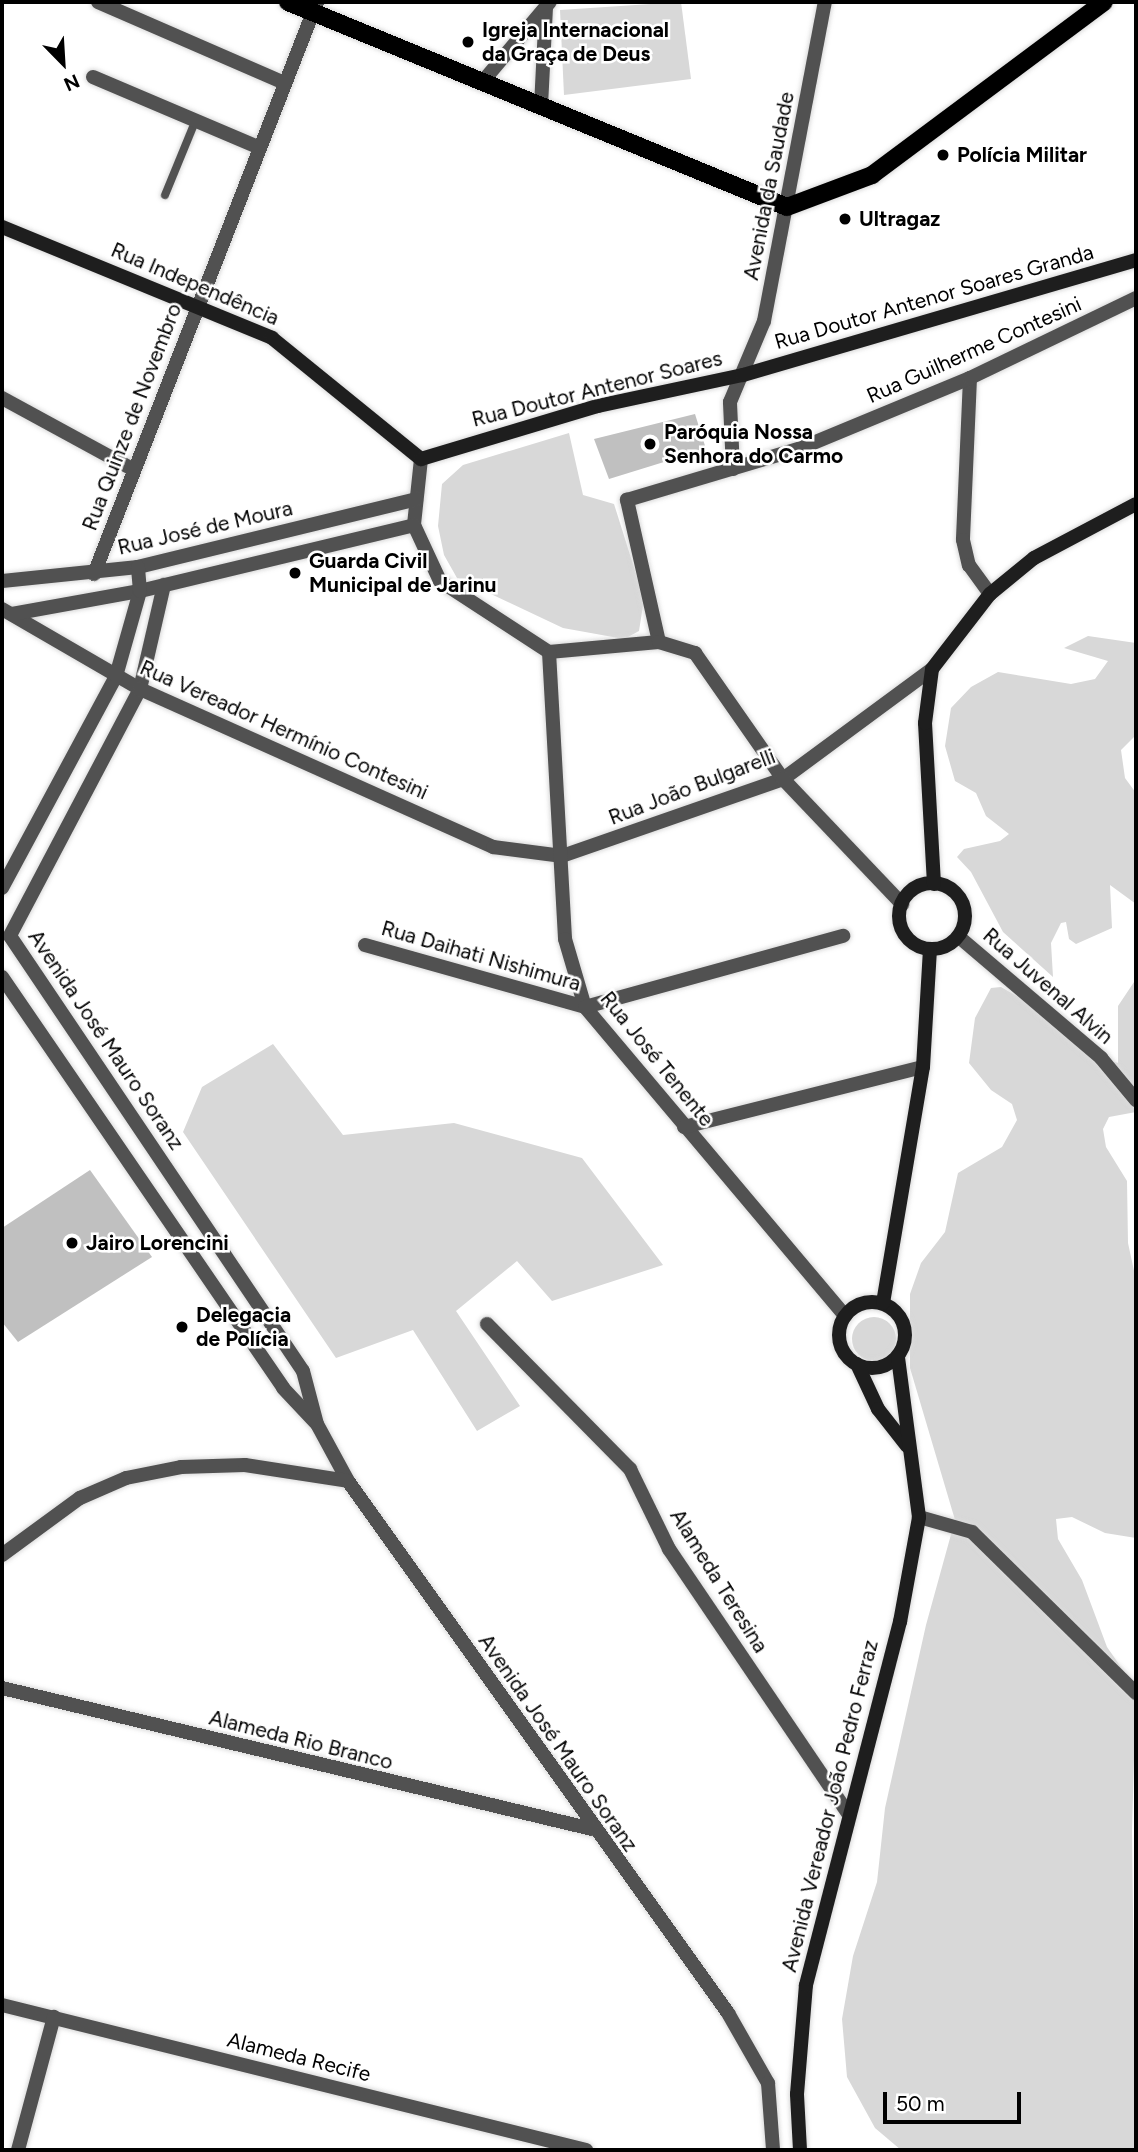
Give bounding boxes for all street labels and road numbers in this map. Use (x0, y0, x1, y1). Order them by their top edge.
street label: Avenida da Saudade (738, 90, 800, 282)
street label: Rua Independência (107, 237, 283, 331)
street label: Rua Doutor Antenor Soares Granda (772, 239, 1096, 355)
street label: Rua Guilherme Contesini (863, 291, 1085, 409)
street label: Rua Quinze de Novembro (77, 300, 187, 534)
street label: Rua Doutor Antenor Soares (469, 346, 725, 432)
street label: Rua José de Moura (115, 496, 295, 560)
street label: Rua Vereador Hermínio Contesini (136, 655, 432, 805)
street label: Rua João Bulgarelli (605, 744, 779, 830)
street label: Rua Daihati Nishimura (378, 915, 584, 997)
street label: Rua Juvenal Alvin (978, 923, 1118, 1049)
street label: Avenida José Mauro Soranz (23, 925, 189, 1155)
street label: Rua José Tenente (595, 986, 719, 1132)
street label: Alameda Teresina (665, 1505, 773, 1657)
street label: Avenida José Mauro Soranz (473, 1629, 643, 1857)
street label: Avenida Vereador João Pedro Ferraz (776, 1637, 884, 1975)
street label: Alameda Rio Branco (207, 1705, 395, 1775)
street label: Alameda Recife (225, 2027, 373, 2087)

